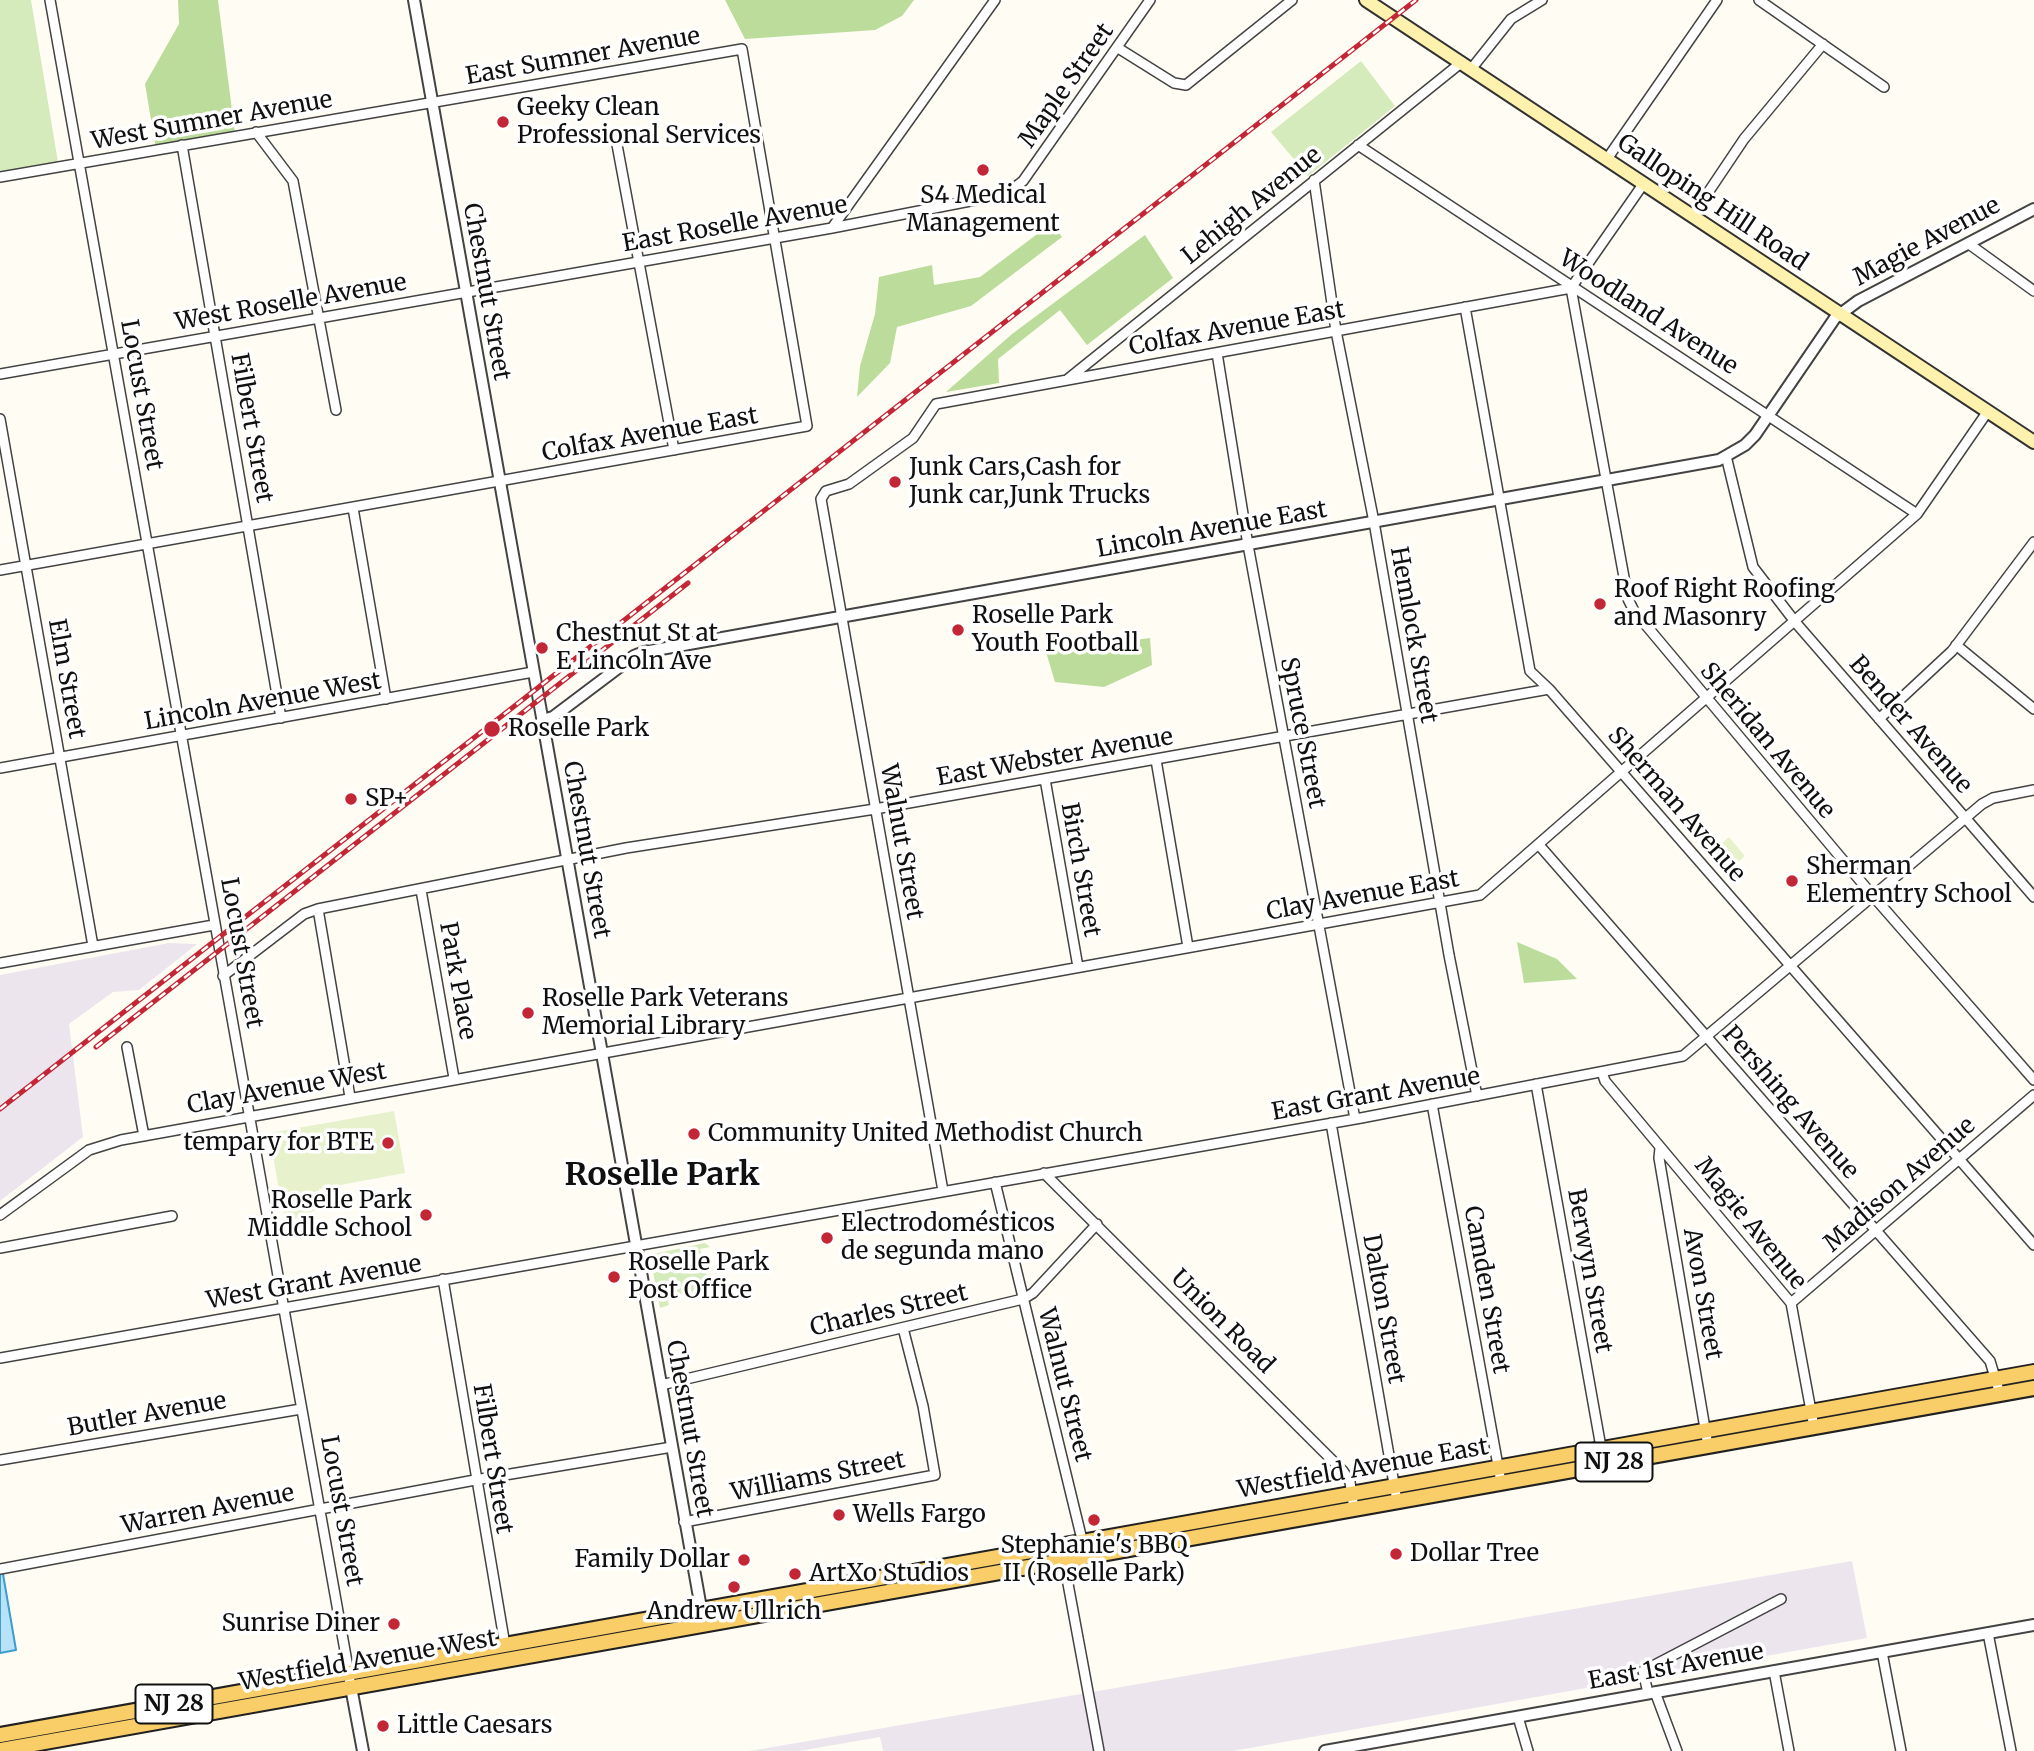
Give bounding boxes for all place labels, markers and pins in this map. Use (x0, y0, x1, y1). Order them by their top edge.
place label: Geeky Clean Professional Services (517, 94, 761, 150)
marker: Geeky Clean Professional Services (495, 114, 511, 130)
marker: S4 Medical Management (975, 162, 991, 178)
place label: S4 Medical Management (906, 182, 1060, 238)
place label: Junk Cars,Cash for Junk car,Junk Trucks (909, 454, 1150, 510)
marker: Junk Cars,Cash for Junk car,Junk Trucks (887, 474, 903, 490)
place label: Roof Right Roofing and Masonry (1614, 576, 1835, 632)
marker: Roof Right Roofing and Masonry (1592, 596, 1608, 612)
place label: Roselle Park Youth Football (972, 602, 1139, 658)
place label: Chestnut St at E Lincoln Ave (556, 620, 718, 676)
marker: Roselle Park Youth Football (950, 622, 966, 638)
marker: Chestnut St at E Lincoln Ave (534, 640, 550, 656)
place label: Roselle Park (508, 715, 649, 743)
marker: Roselle Park (482, 719, 502, 739)
place label: SP+ (365, 785, 409, 813)
marker: SP+ (343, 791, 359, 807)
place label: Sherman Elementry School (1806, 853, 2012, 909)
marker: Sherman Elementry School (1784, 873, 1800, 889)
place label: Roselle Park Veterans Memorial Library (542, 985, 789, 1041)
marker: Roselle Park Veterans Memorial Library (520, 1005, 536, 1021)
place label: Community United Methodist Church (708, 1120, 1143, 1148)
marker: Community United Methodist Church (686, 1126, 702, 1142)
place label: tempary for BTE (183, 1129, 374, 1157)
marker: tempary for BTE (380, 1135, 396, 1151)
place label: Roselle Park Middle School (248, 1187, 412, 1243)
marker: Roselle Park Middle School (418, 1207, 434, 1223)
place label: Electrodomésticos de segunda mano (841, 1210, 1055, 1266)
marker: Electrodomésticos de segunda mano (819, 1230, 835, 1246)
place label: Roselle Park Post Office (628, 1249, 769, 1305)
marker: Roselle Park Post Office (606, 1269, 622, 1285)
place label: Wells Fargo (853, 1501, 986, 1529)
marker: Wells Fargo (831, 1507, 847, 1523)
marker: Stephanie's BBQ II (Roselle Park) (1086, 1512, 1102, 1528)
place label: Stephanie's BBQ II (Roselle Park) (1000, 1532, 1188, 1588)
place label: Dollar Tree (1410, 1540, 1539, 1568)
place label: Family Dollar (574, 1546, 730, 1574)
marker: Dollar Tree (1388, 1546, 1404, 1562)
marker: Family Dollar (736, 1552, 752, 1568)
place label: ArtXo Studios (809, 1560, 969, 1588)
marker: ArtXo Studios (787, 1566, 803, 1582)
marker: Andrew Ullrich (726, 1579, 742, 1595)
place label: Andrew Ullrich (647, 1598, 821, 1626)
place label: Sunrise Diner (222, 1610, 380, 1638)
marker: Sunrise Diner (386, 1616, 402, 1632)
place label: Little Caesars (397, 1712, 553, 1740)
marker: Little Caesars (375, 1718, 391, 1734)

